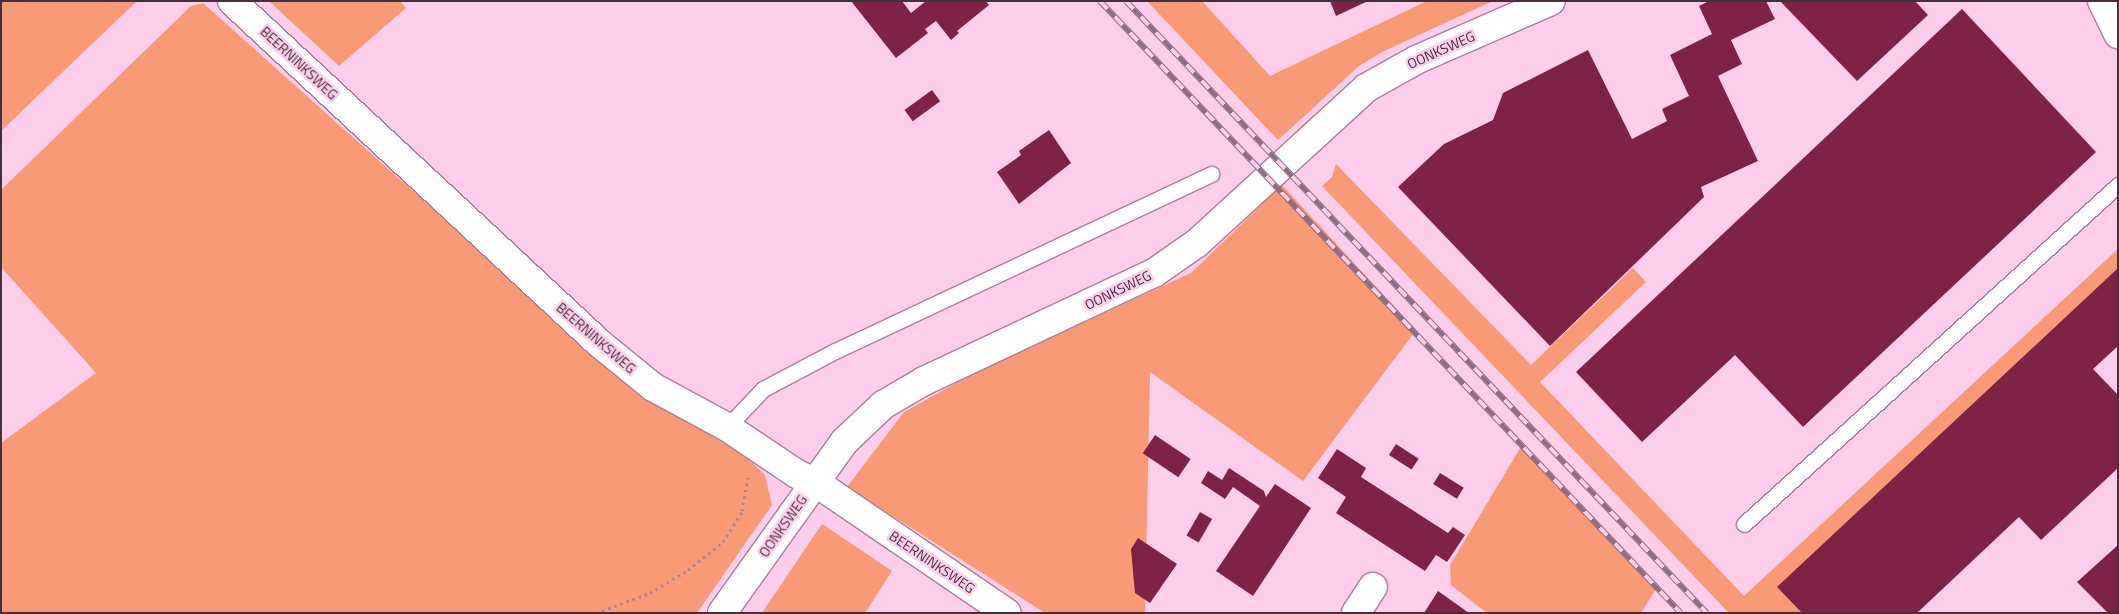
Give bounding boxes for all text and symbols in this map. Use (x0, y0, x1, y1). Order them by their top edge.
street label: BEERNINKSWEG (257, 23, 341, 103)
street label: OONKSWEG (1405, 28, 1477, 72)
street label: OONKSWEG (1082, 267, 1154, 313)
street label: BEERNINKSWEG (553, 299, 639, 377)
street label: OONKSWEG (755, 492, 811, 560)
street label: BEERNINKSWEG (886, 527, 978, 597)

